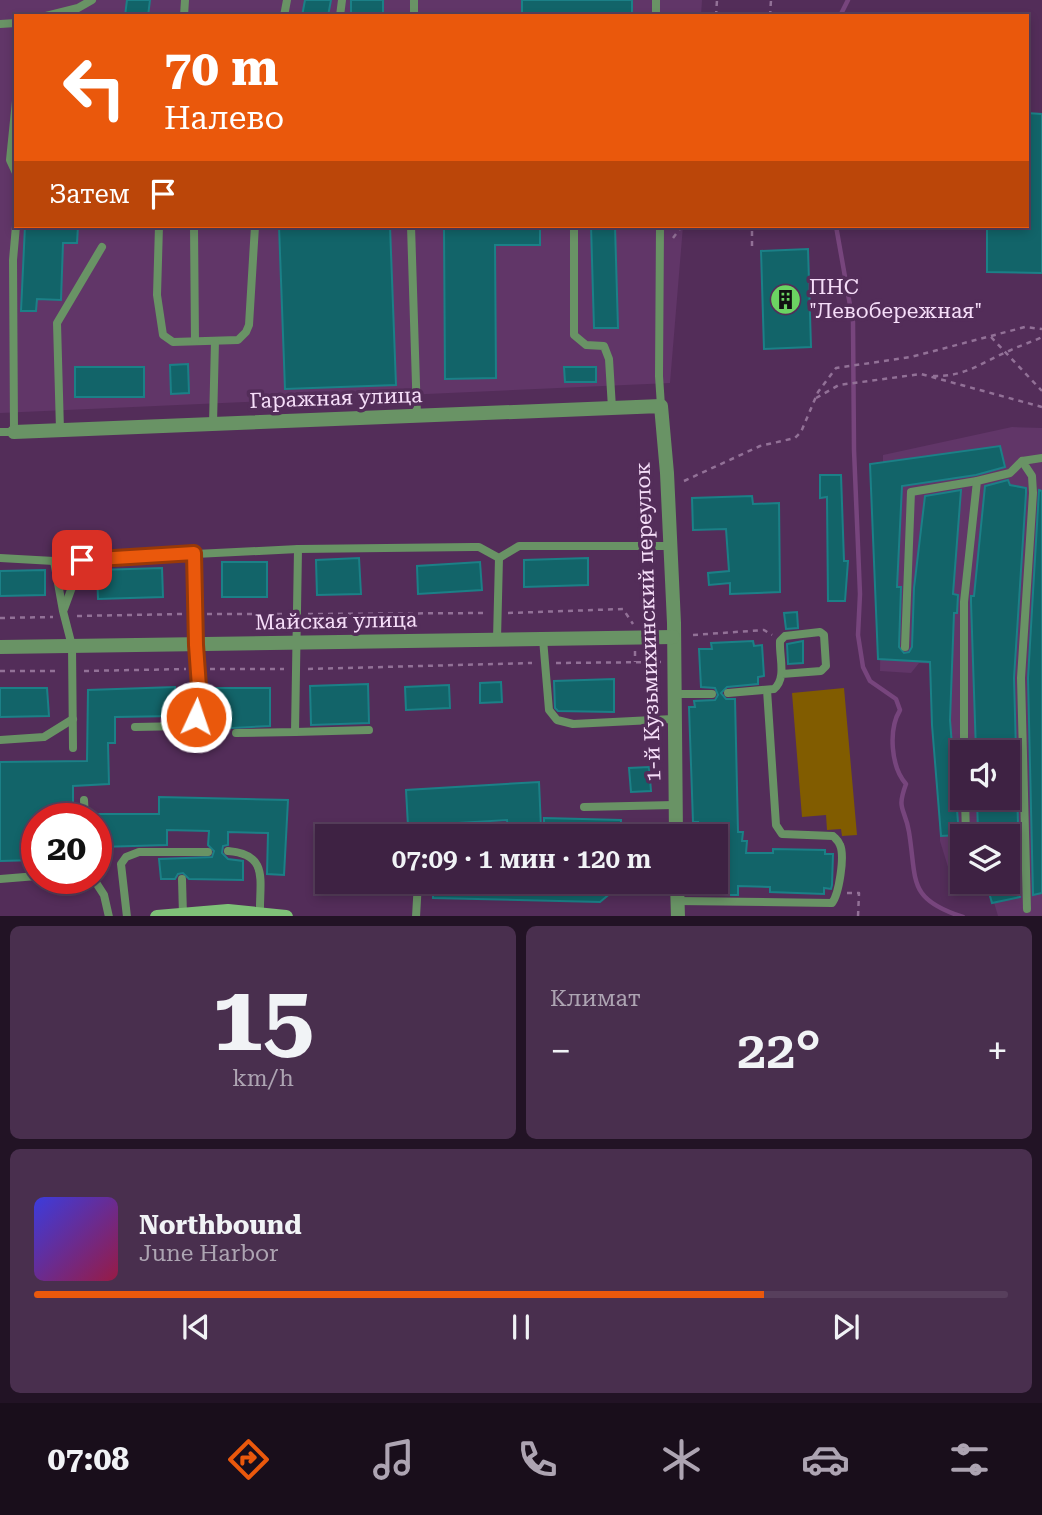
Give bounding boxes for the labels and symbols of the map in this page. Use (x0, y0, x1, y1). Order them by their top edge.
place label: ПНС "Левобережная" (809, 275, 982, 323)
building icon: ПНС "Левобережная" (769, 282, 803, 316)
street label: Гаражная улица (249, 383, 423, 413)
street label: 1-й Кузьмихинский переулок (630, 462, 666, 782)
pin (52, 530, 112, 590)
street label: Майская улица (255, 608, 418, 634)
position arrow (159, 680, 233, 754)
speed limit sign: 20 (21, 803, 112, 894)

